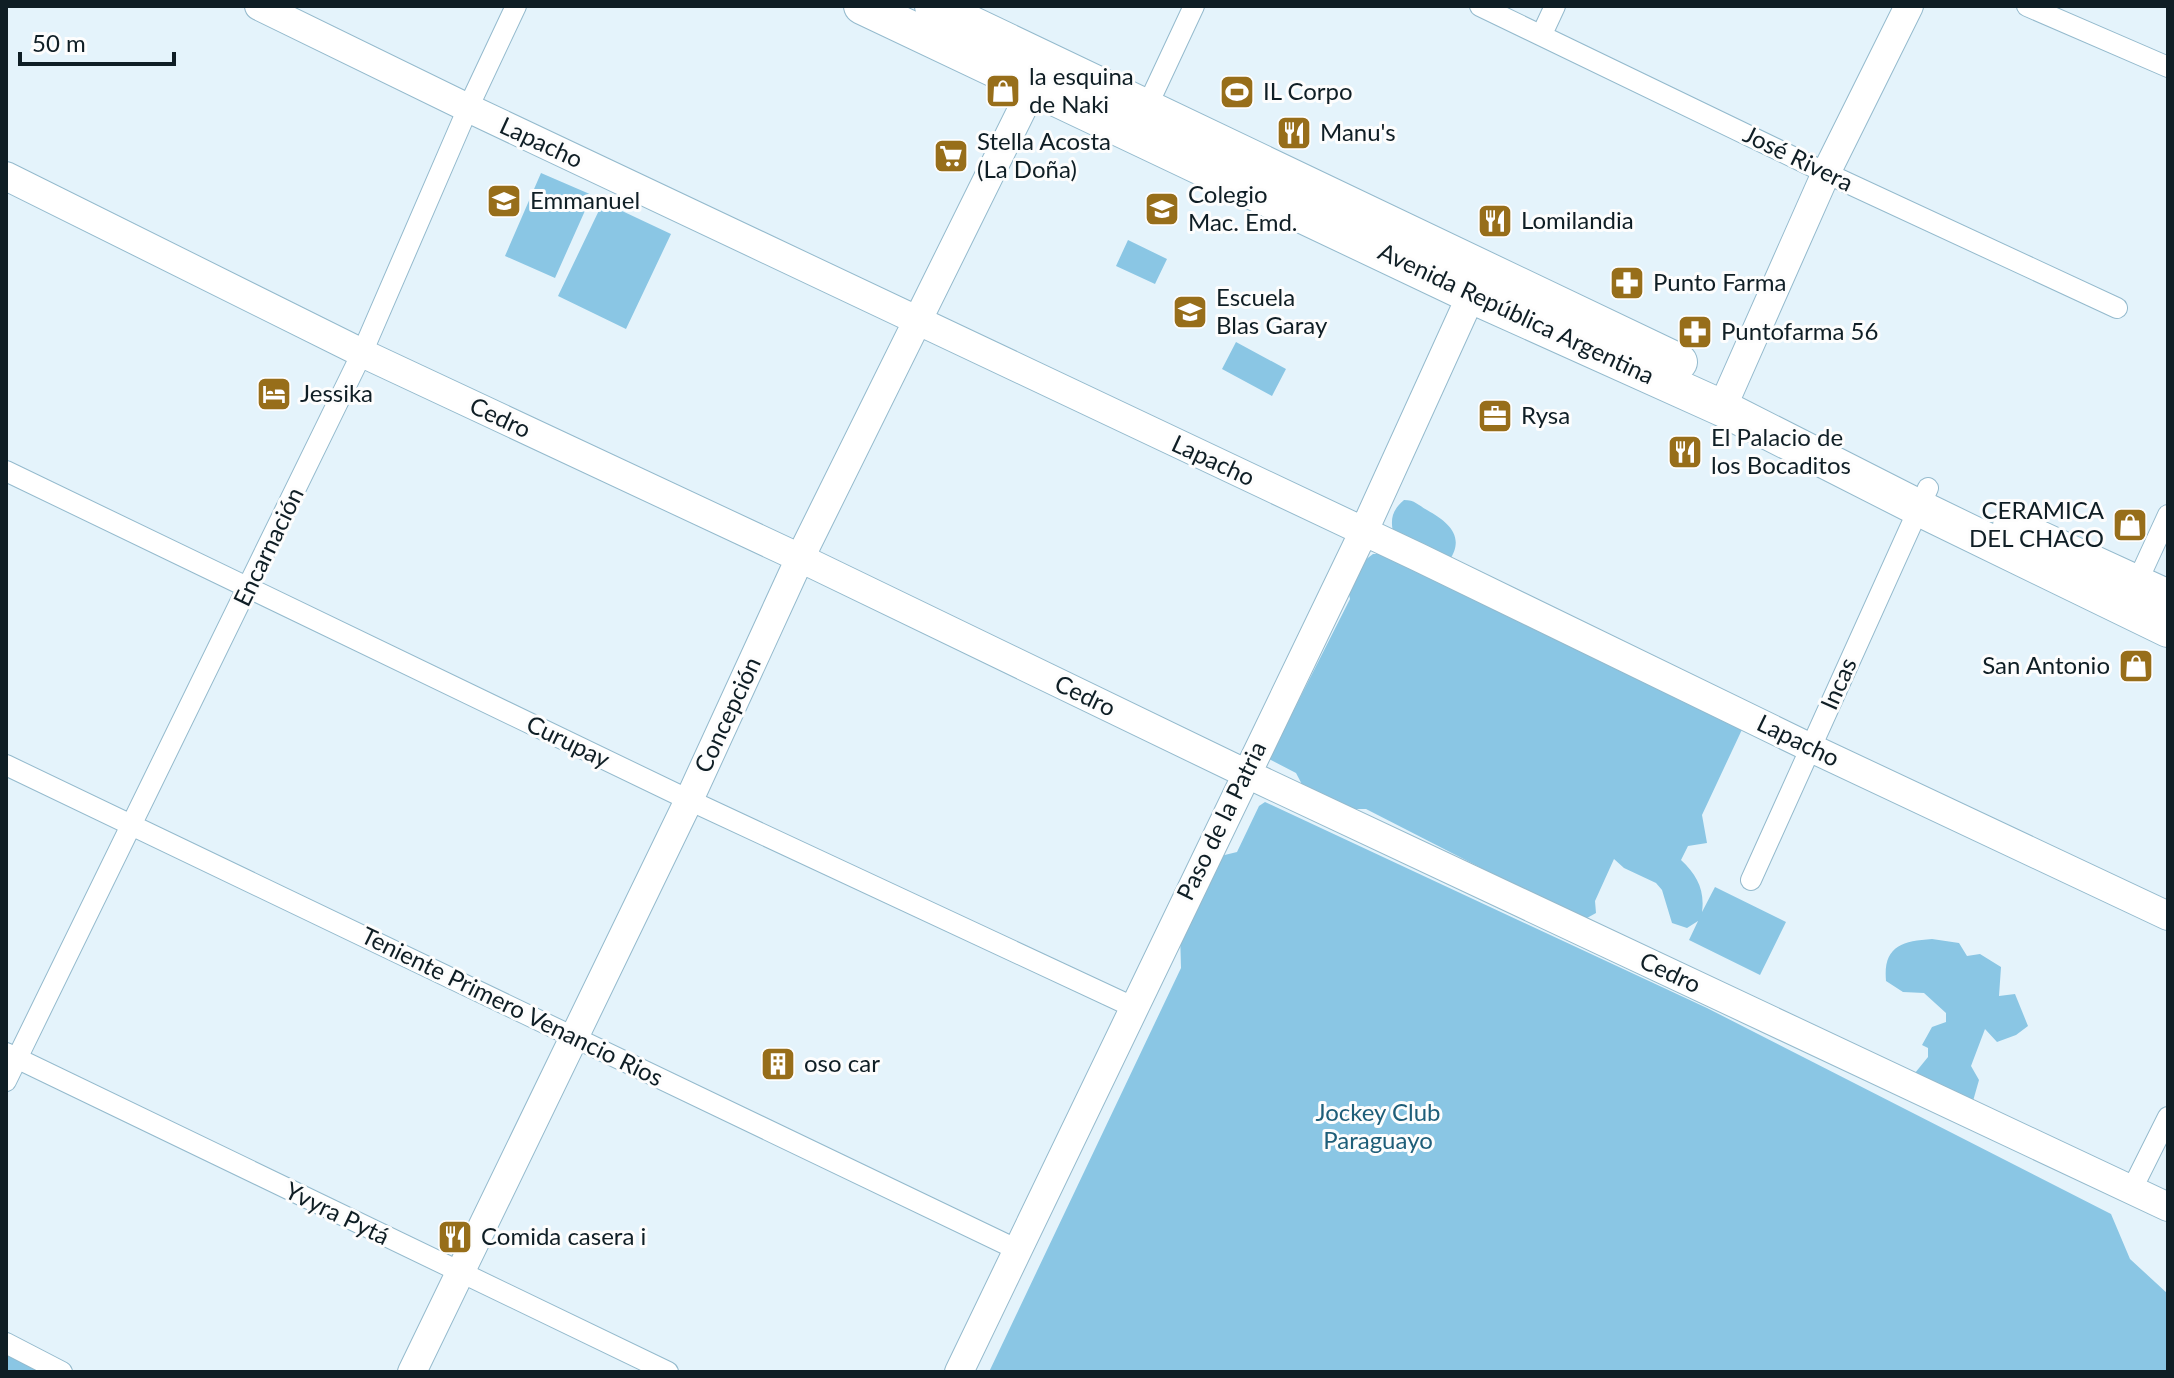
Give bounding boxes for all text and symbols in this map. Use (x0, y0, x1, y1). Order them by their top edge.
scale bar (20, 16, 174, 66)
text: 50 m (32, 28, 86, 57)
place label: la esquina de Naki (1029, 61, 1134, 118)
shop icon: la esquina de Naki (984, 72, 1022, 110)
sports icon: IL Corpo (1218, 73, 1256, 111)
place label: IL Corpo (1263, 76, 1353, 105)
street label: Lapacho (496, 110, 588, 173)
restaurant icon: Manu's (1275, 114, 1313, 152)
place label: Manu's (1320, 117, 1396, 146)
street label: José Rivera (1739, 119, 1858, 197)
place label: Stella Acosta (La Doña) (977, 126, 1111, 183)
supermarket icon: Stella Acosta (La Doña) (932, 137, 970, 175)
place label: Colegio Mac. Emd. (1188, 179, 1298, 236)
school or university icon: Emmanuel (485, 182, 523, 220)
place label: Emmanuel (530, 185, 640, 214)
school or university icon: Colegio Mac. Emd. (1143, 190, 1181, 228)
restaurant icon: Lomilandia (1476, 202, 1514, 240)
place label: Lomilandia (1521, 205, 1634, 234)
street label: Avenida República Argentina (1374, 236, 1659, 389)
pharmacy icon: Punto Farma (1608, 264, 1646, 302)
place label: Punto Farma (1653, 267, 1786, 296)
place label: Escuela Blas Garay (1216, 282, 1328, 339)
school or university icon: Escuela Blas Garay (1171, 293, 1209, 331)
pharmacy icon: Puntofarma 56 (1676, 313, 1714, 351)
place label: Puntofarma 56 (1721, 316, 1878, 345)
hotel icon: Jessika (255, 375, 293, 413)
place label: Jessika (300, 378, 373, 407)
street label: Cedro (466, 390, 536, 443)
office icon: Rysa (1476, 397, 1514, 435)
place label: Rysa (1521, 400, 1570, 429)
place label: El Palacio de los Bocaditos (1711, 422, 1851, 479)
street label: Lapacho (1168, 428, 1260, 491)
restaurant icon: El Palacio de los Bocaditos (1666, 433, 1704, 471)
street label: Encarnación (226, 482, 309, 610)
place label: CERAMICA DEL CHACO (1969, 495, 2105, 552)
shop icon: CERAMICA DEL CHACO (2111, 506, 2149, 544)
shop icon: San Antonio (2117, 647, 2155, 685)
place label: San Antonio (1982, 650, 2110, 679)
street label: Concepción (687, 652, 766, 777)
street label: Incas (1813, 653, 1862, 714)
street label: Cedro (1051, 668, 1121, 722)
street label: Lapacho (1753, 707, 1845, 772)
street label: Curupay (522, 708, 615, 773)
street label: Paso de la Patria (1170, 736, 1272, 904)
street label: Teniente Primero Venancio Rios (357, 920, 668, 1091)
street label: Cedro (1636, 945, 1706, 998)
building icon: oso car (759, 1045, 797, 1083)
place label: oso car (804, 1048, 880, 1077)
park label: Jockey Club Paraguayo (1315, 1097, 1441, 1154)
street label: Yvyra Pytá (281, 1175, 395, 1250)
restaurant icon: Comida casera i (436, 1218, 474, 1256)
place label: Comida casera i (481, 1221, 646, 1250)

